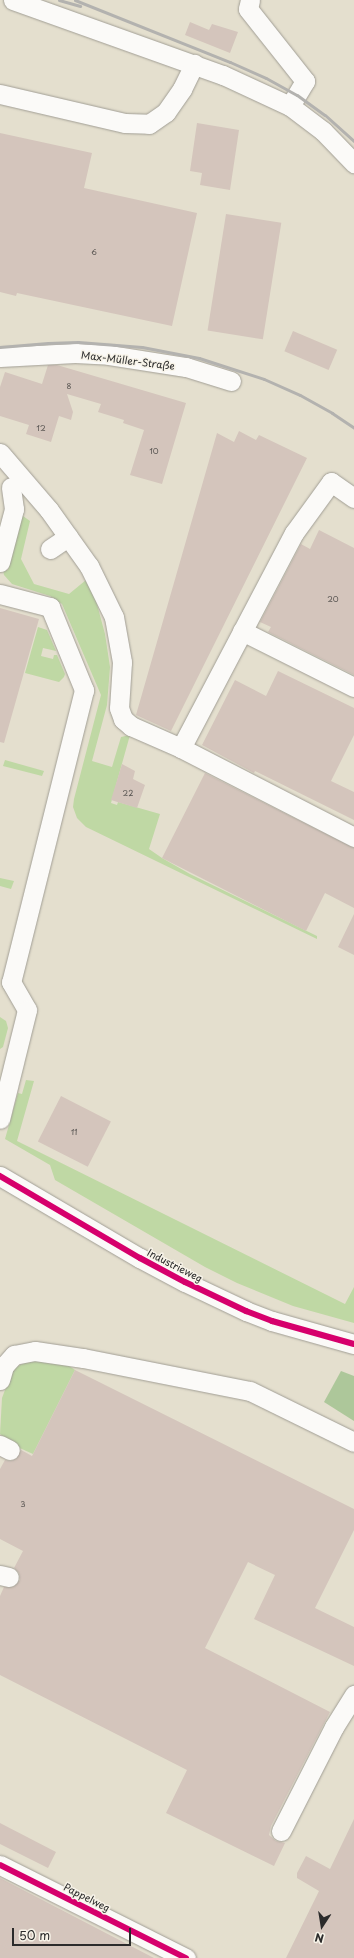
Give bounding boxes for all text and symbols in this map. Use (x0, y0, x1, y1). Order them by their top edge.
house number: 6 (91, 248, 97, 258)
street label: Max-Müller-Straße (80, 348, 176, 372)
house number: 8 (67, 382, 71, 392)
house number: 12 (36, 424, 46, 434)
house number: 10 (149, 447, 159, 457)
house number: 20 (327, 595, 339, 605)
house number: 22 (123, 789, 133, 799)
house number: 11 (71, 1128, 77, 1138)
street label: Industrieweg (145, 1246, 205, 1284)
house number: 3 (20, 1500, 26, 1510)
street label: Pappelweg (62, 1880, 112, 1914)
north arrow (302, 1906, 342, 1946)
scale bar (14, 1920, 133, 1946)
text: 50 m (19, 1926, 50, 1944)
text: N (313, 1929, 325, 1947)

